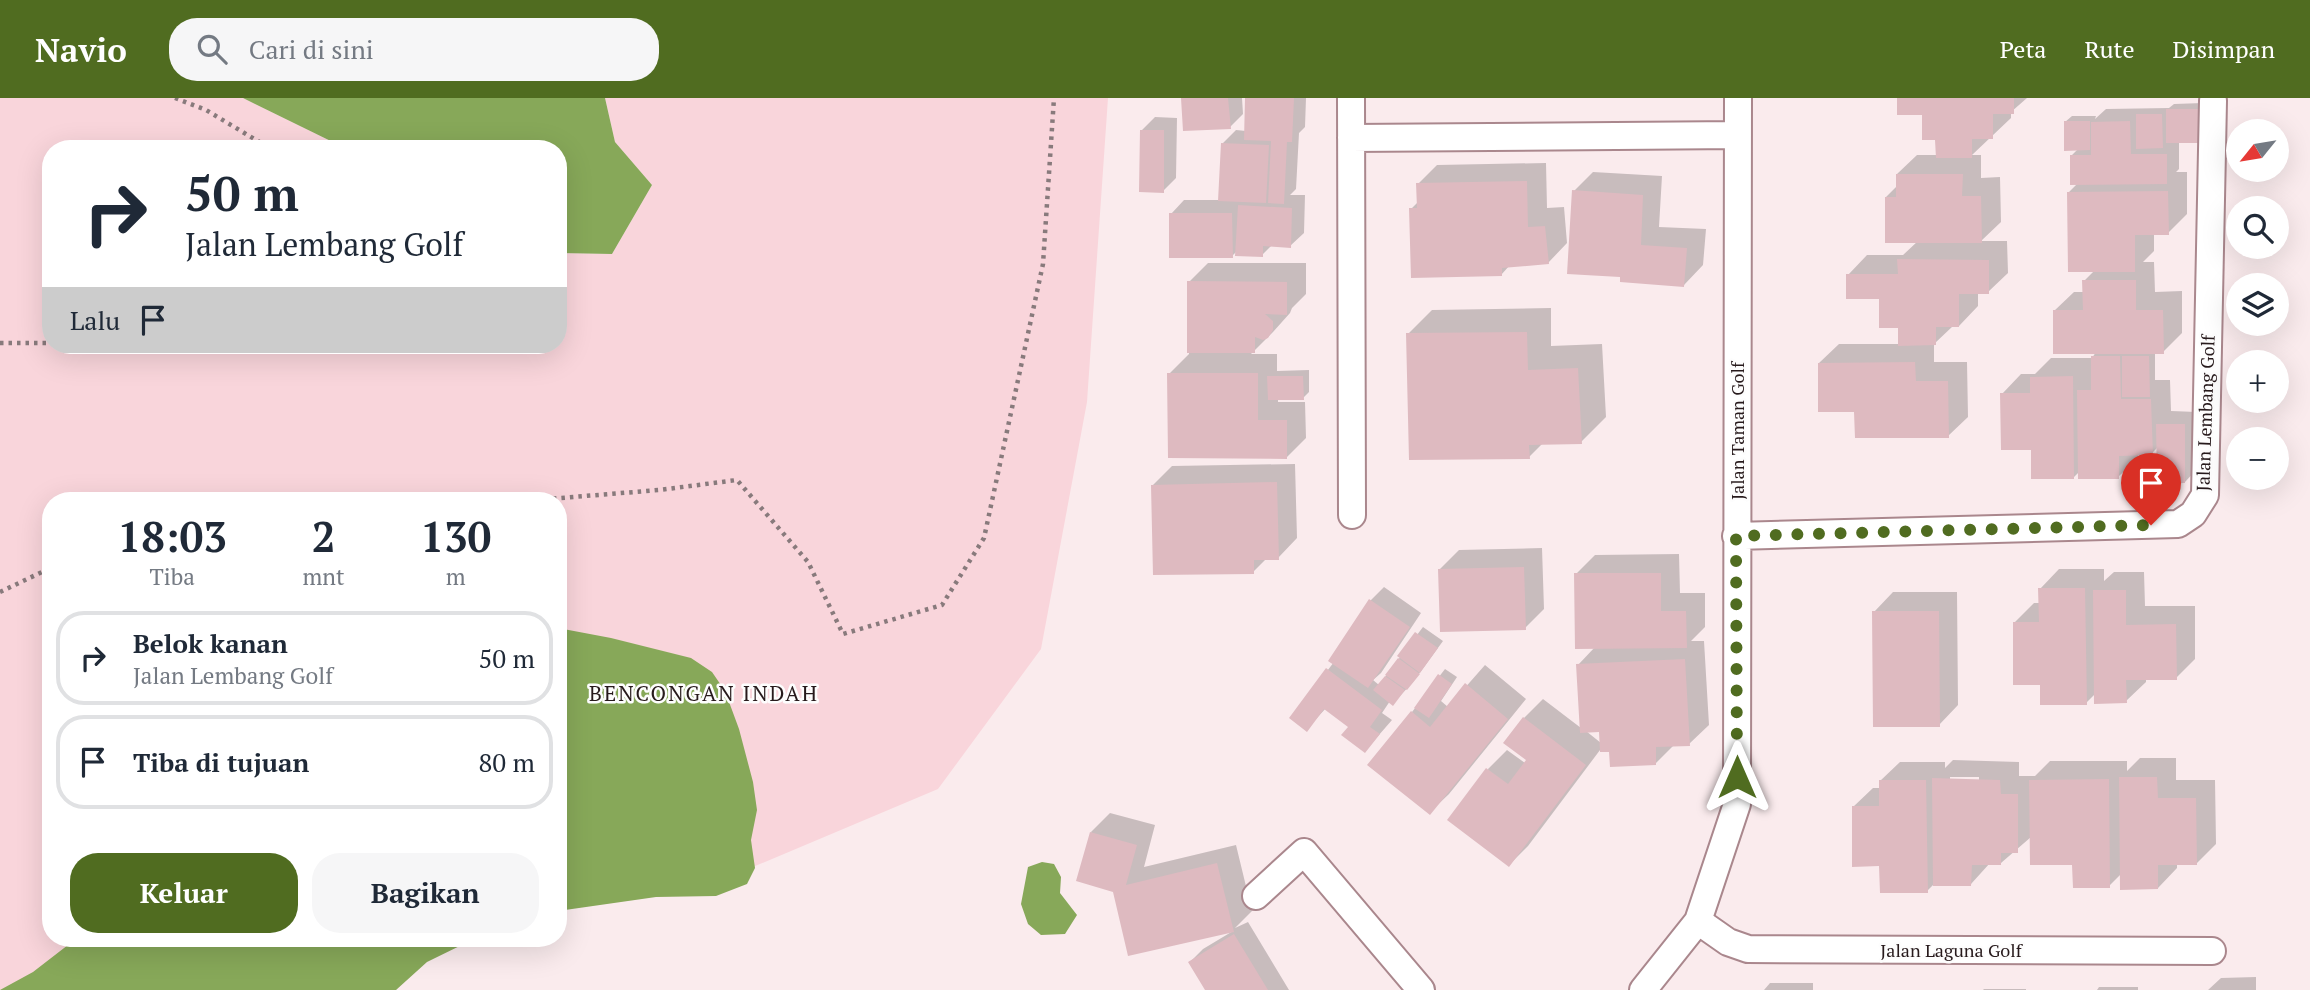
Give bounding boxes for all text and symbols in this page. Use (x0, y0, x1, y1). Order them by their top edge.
search box (169, 18, 659, 81)
text: Navio (35, 28, 127, 71)
icon: search (193, 30, 231, 68)
text: Cari di sini (249, 32, 374, 66)
text: Peta (2000, 33, 2046, 65)
text: Rute (2084, 33, 2134, 65)
text: Disimpan (2172, 33, 2275, 65)
north arrow (2226, 119, 2289, 182)
map controls (2226, 119, 2289, 490)
text: 50 m (185, 160, 299, 225)
icon: right (70, 168, 161, 259)
button: search (2226, 196, 2289, 259)
text: Jalan Lembang Golf (185, 223, 463, 265)
button: layers (2226, 273, 2289, 336)
icon: arrive (134, 301, 172, 339)
text: Lalu (70, 303, 120, 337)
street label: Jalan Lembang Golf (2190, 332, 2220, 492)
button: + (2226, 350, 2289, 413)
street label: Jalan Taman Golf (1725, 360, 1749, 500)
button: − (2226, 427, 2289, 490)
pin (2121, 453, 2181, 525)
icon: arrive (2132, 464, 2170, 502)
text: 18:03 (118, 508, 227, 564)
text: 2 (312, 508, 335, 564)
text: 130 (420, 508, 491, 564)
text: Tiba (150, 561, 195, 592)
text: mnt (303, 561, 345, 592)
text: m (446, 561, 466, 592)
text: Belok kanan (133, 626, 288, 660)
icon: right (74, 639, 112, 677)
text: 50 m (479, 641, 535, 675)
text: Jalan Lembang Golf (133, 660, 333, 691)
district label: BENCONGAN INDAH (589, 679, 819, 707)
position arrow (1700, 740, 1774, 814)
icon: arrive (74, 743, 112, 781)
text: Tiba di tujuan (133, 745, 309, 779)
text: 80 m (479, 745, 535, 779)
button: Keluar (70, 853, 298, 933)
button: Bagikan (312, 853, 539, 933)
street label: Jalan Laguna Golf (1880, 938, 2024, 962)

